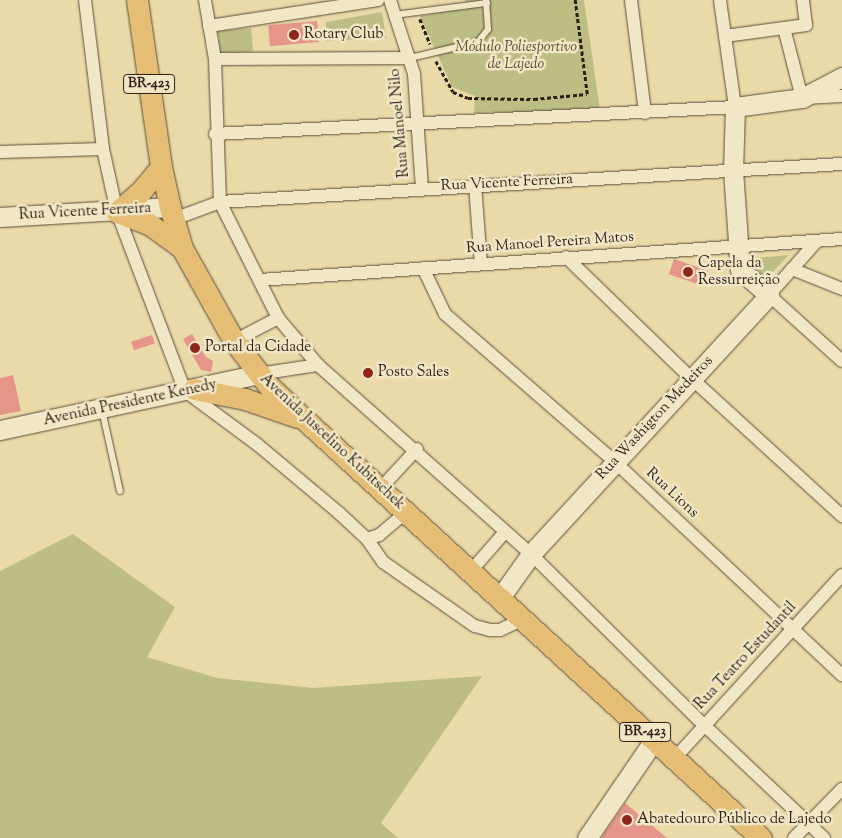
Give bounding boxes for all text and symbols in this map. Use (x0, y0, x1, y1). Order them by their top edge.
place label: Rotary Club (304, 26, 383, 44)
marker: Rotary Club (288, 29, 300, 41)
park label: Módulo Poliesportivo de Lajedo (455, 38, 577, 73)
street label: Rua Manoel Nilo (386, 68, 414, 178)
road number: BR-423 (123, 72, 175, 96)
street label: Rua Vicente Ferreira (440, 171, 574, 195)
street label: Rua Vicente Ferreira (18, 200, 152, 224)
street label: Rua Manoel Pereira Matos (466, 228, 634, 258)
place label: Capela da Ressurreição (698, 254, 780, 289)
marker: Capela da Ressurreição (682, 266, 694, 278)
place label: Portal da Cidade (205, 339, 311, 357)
marker: Portal da Cidade (189, 342, 201, 354)
street label: Rua Washigton Medeiros (593, 352, 717, 484)
place label: Posto Sales (378, 364, 449, 382)
marker: Posto Sales (362, 367, 374, 379)
street label: Avenida Juscelino Kubitschek (256, 370, 408, 514)
street label: Avenida Presidente Kenedy (42, 376, 218, 430)
street label: Rua Lions (642, 464, 702, 522)
street label: Rua Teatro Estudantil (691, 598, 801, 714)
road number: BR-423 (619, 720, 671, 744)
place label: Abatedouro Público de Lajedo (637, 811, 832, 829)
marker: Abatedouro Público de Lajedo (621, 814, 633, 826)

